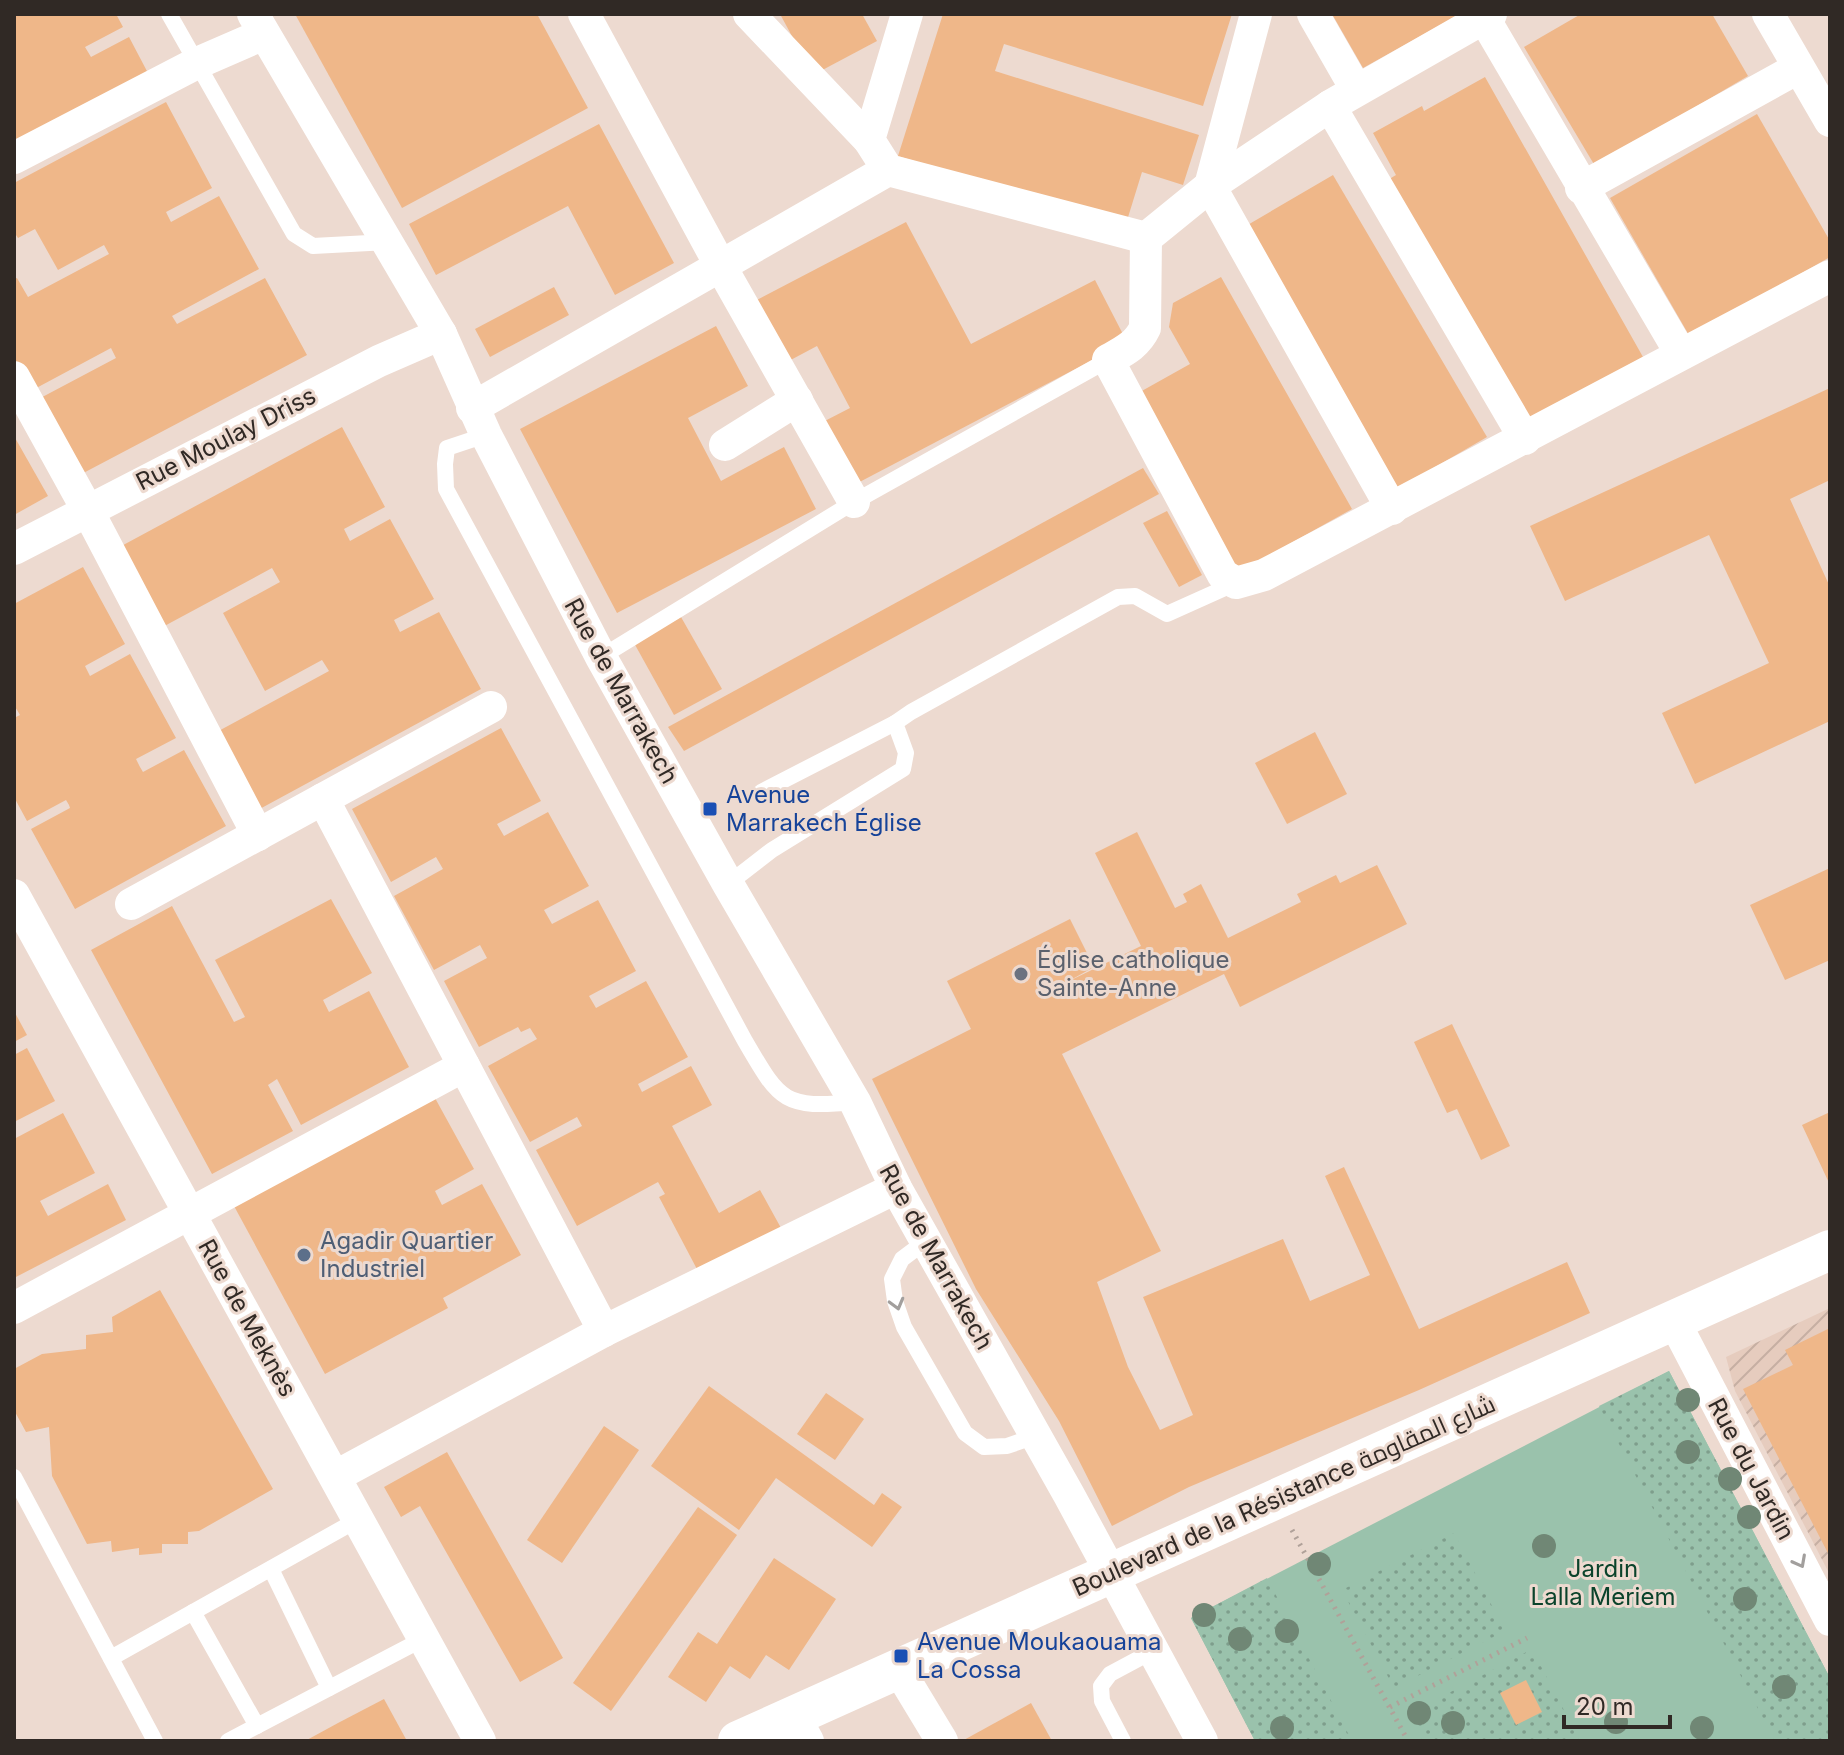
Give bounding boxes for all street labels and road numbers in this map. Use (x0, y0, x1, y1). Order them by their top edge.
street label: Rue Moulay Driss (131, 381, 320, 496)
street label: Rue de Marrakech (558, 593, 684, 788)
street label: Rue de Marrakech (873, 1159, 999, 1354)
street label: Rue de Meknès (192, 1234, 303, 1402)
street label: Boulevard de la Résistance شارع المقاومة (1068, 1389, 1500, 1604)
street label: Rue du Jardin (1702, 1393, 1801, 1545)

